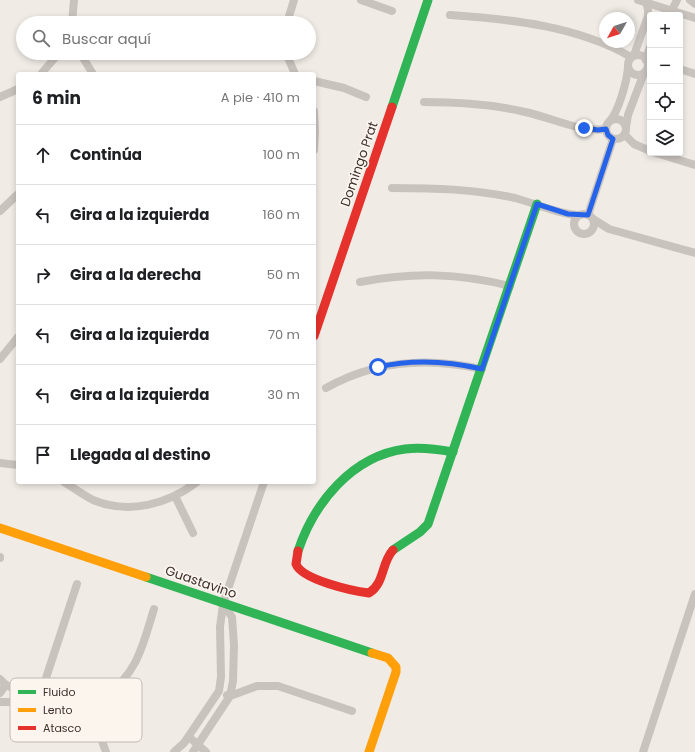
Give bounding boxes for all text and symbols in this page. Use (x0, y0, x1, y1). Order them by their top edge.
north arrow (599, 12, 635, 48)
map controls (647, 12, 683, 156)
button: + (647, 12, 683, 48)
search box (16, 16, 316, 60)
icon: search (30, 27, 52, 49)
text: Buscar aquí (62, 28, 151, 49)
button: − (647, 48, 683, 84)
button: locate (647, 84, 683, 120)
text: 6 min (32, 86, 81, 110)
text: A pie · 410 m (221, 88, 300, 107)
street label: Domingo Prat (336, 119, 383, 209)
route end (575, 119, 593, 137)
button: layers (647, 120, 683, 156)
icon: ahead (32, 144, 54, 166)
text: Continúa (70, 144, 142, 165)
text: 100 m (263, 145, 300, 164)
icon: left (32, 204, 54, 226)
text: Gira a la izquierda (70, 204, 209, 225)
text: 160 m (263, 205, 300, 224)
icon: right (32, 264, 54, 286)
text: Gira a la derecha (70, 264, 201, 285)
text: 50 m (267, 265, 300, 284)
icon: left (32, 324, 54, 346)
text: Gira a la izquierda (70, 324, 209, 345)
text: 70 m (268, 325, 300, 344)
route start (369, 358, 387, 376)
icon: left (32, 384, 54, 406)
text: Gira a la izquierda (70, 384, 209, 405)
text: 30 m (267, 385, 300, 404)
icon: arrive (32, 444, 54, 466)
text: Llegada al destino (70, 444, 211, 465)
street label: Guastavino (163, 561, 239, 603)
legend (10, 678, 142, 742)
text: Fluido (43, 684, 75, 700)
text: Lento (43, 702, 73, 718)
text: Atasco (43, 720, 81, 736)

